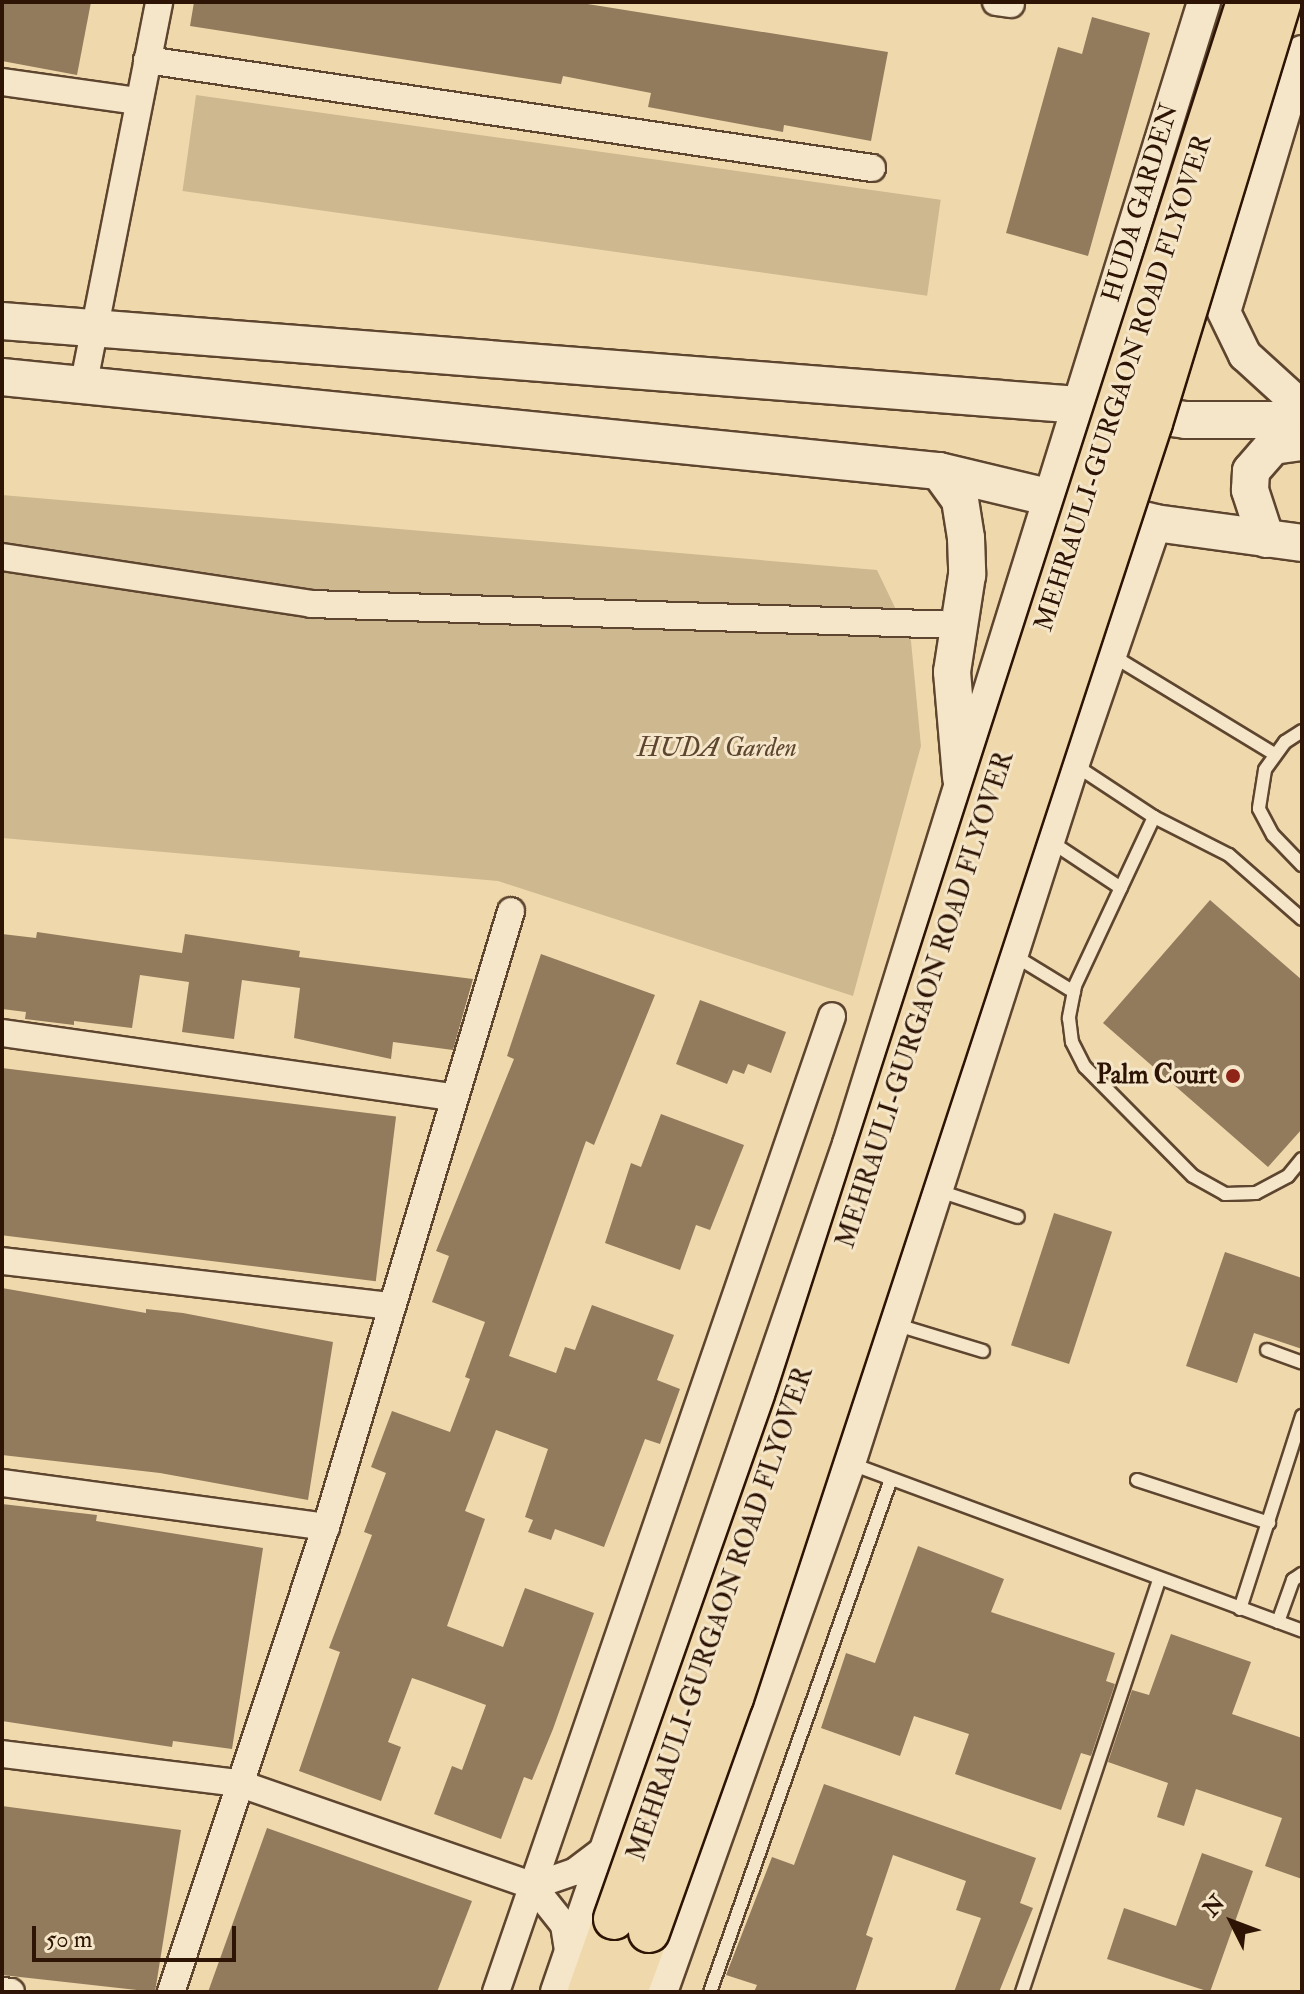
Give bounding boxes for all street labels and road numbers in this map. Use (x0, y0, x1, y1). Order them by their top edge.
street label: HUDA GARDEN (1096, 100, 1186, 306)
street label: MEHRAULI-GURGAON ROAD FLYOVER (1029, 131, 1219, 635)
street label: MEHRAULI-GURGAON ROAD FLYOVER (831, 748, 1021, 1252)
street label: MEHRAULI-GURGAON ROAD FLYOVER (622, 1363, 820, 1865)

